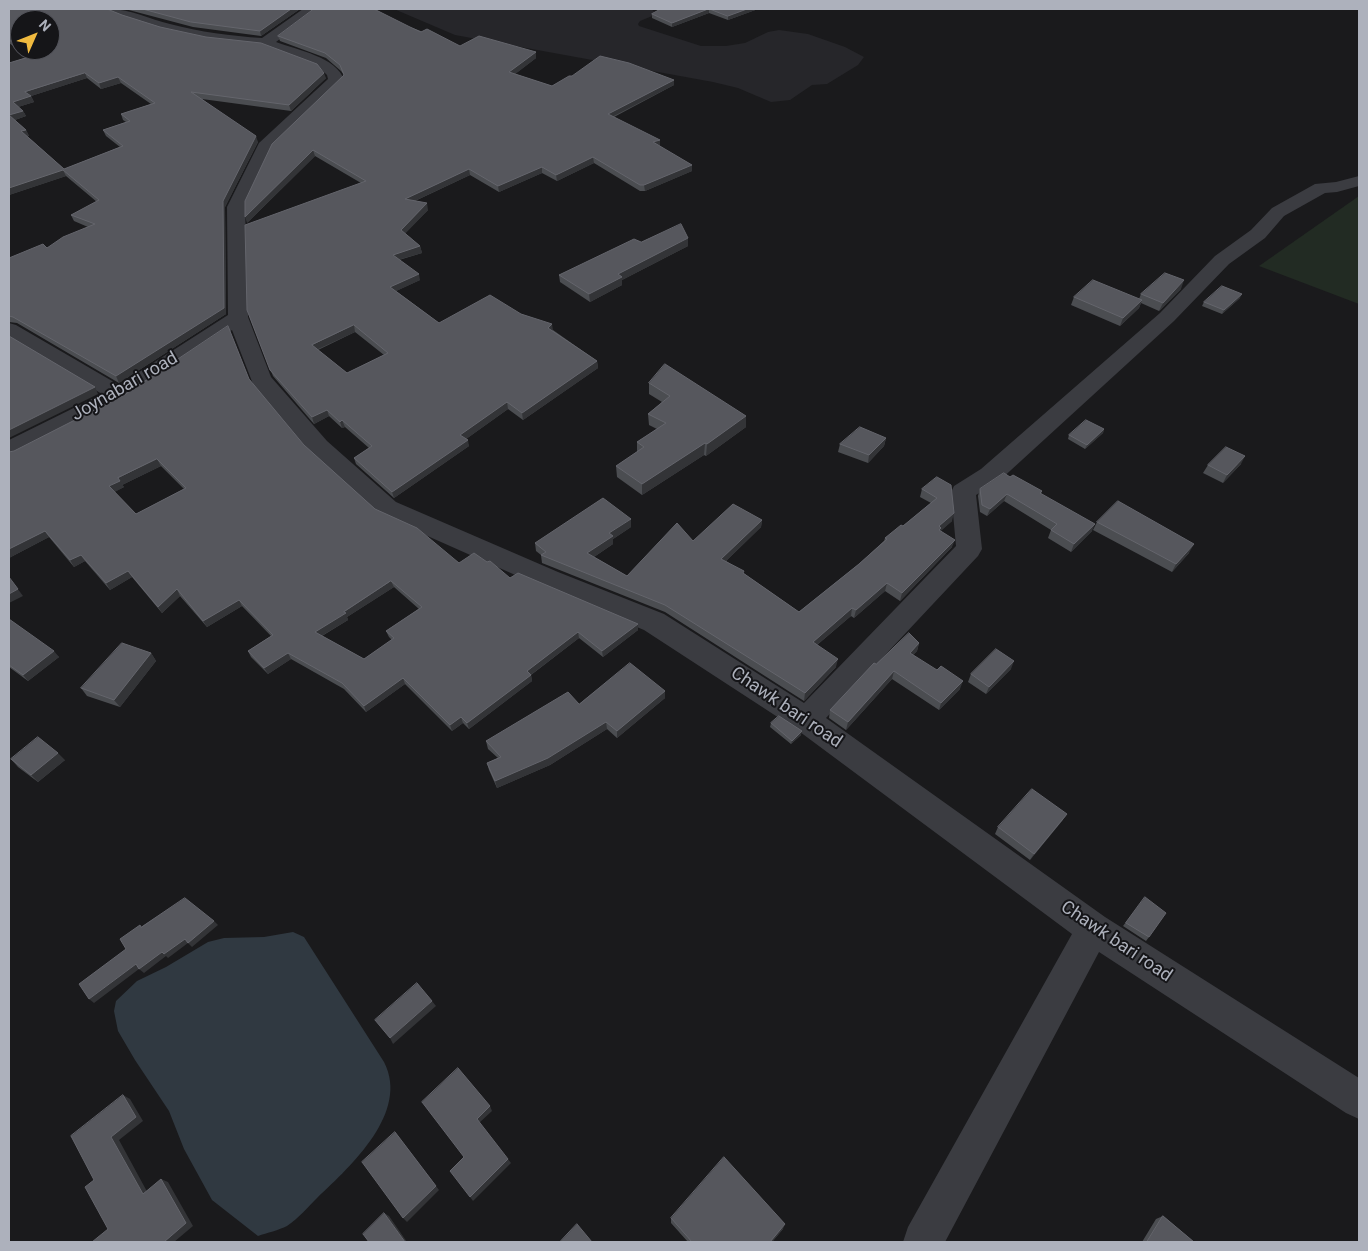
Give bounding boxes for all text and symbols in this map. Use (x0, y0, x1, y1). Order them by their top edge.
north arrow (10, 10, 60, 60)
text: N (36, 16, 54, 34)
street label: Joynabari road (68, 348, 182, 426)
street label: Chawk bari road (726, 663, 846, 753)
street label: Chawk bari road (1056, 897, 1176, 987)

